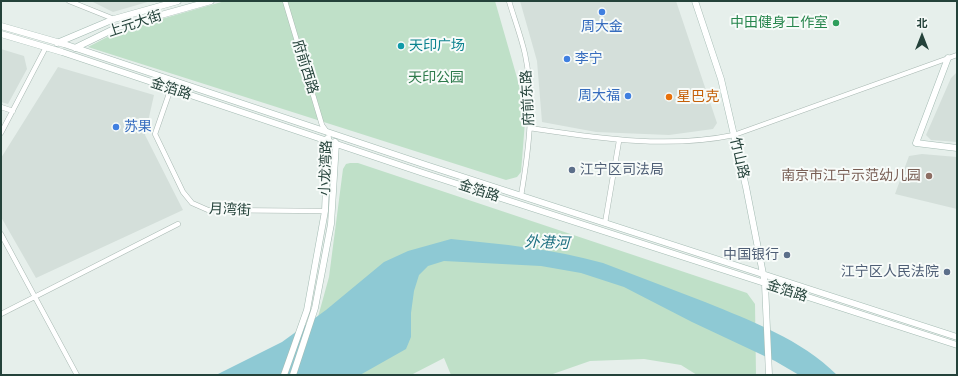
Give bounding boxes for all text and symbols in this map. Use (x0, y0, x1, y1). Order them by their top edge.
street label: 上元大街 (106, 7, 164, 41)
marker: 周大金 (597, 7, 607, 17)
place label: 中田健身工作室 (730, 15, 828, 31)
north arrow (902, 16, 942, 56)
text: 北 (917, 17, 928, 30)
marker: 中田健身工作室 (831, 18, 841, 28)
place label: 周大金 (581, 19, 623, 35)
street label: 府前西路 (289, 38, 321, 96)
place label: 天印广场 (409, 38, 465, 54)
marker: 天印广场 (396, 41, 406, 51)
place label: 李宁 (575, 51, 603, 67)
marker: 李宁 (562, 54, 572, 64)
park label: 天印公园 (408, 70, 464, 86)
street label: 府前东路 (518, 70, 538, 126)
street label: 金箔路 (148, 75, 194, 103)
place label: 周大福 (578, 88, 620, 104)
place label: 星巴克 (677, 89, 719, 105)
marker: 周大福 (623, 91, 633, 101)
marker: 星巴克 (664, 92, 674, 102)
place label: 苏果 (124, 119, 152, 135)
marker: 苏果 (111, 122, 121, 132)
street label: 竹山路 (726, 136, 752, 180)
street label: 小龙湾路 (317, 140, 335, 196)
place label: 江宁区司法局 (580, 162, 664, 178)
marker: 江宁区司法局 (567, 165, 577, 175)
place label: 南京市江宁示范幼儿园 (781, 168, 921, 184)
marker: 南京市江宁示范幼儿园 (924, 171, 934, 181)
street label: 金箔路 (456, 177, 502, 205)
street label: 月湾街 (209, 201, 251, 219)
water label: 外港河 (524, 233, 570, 253)
place label: 中国银行 (723, 247, 779, 263)
marker: 中国银行 (782, 250, 792, 260)
place label: 江宁区人民法院 (841, 264, 939, 280)
marker: 江宁区人民法院 (942, 267, 952, 277)
street label: 金箔路 (764, 277, 810, 305)

